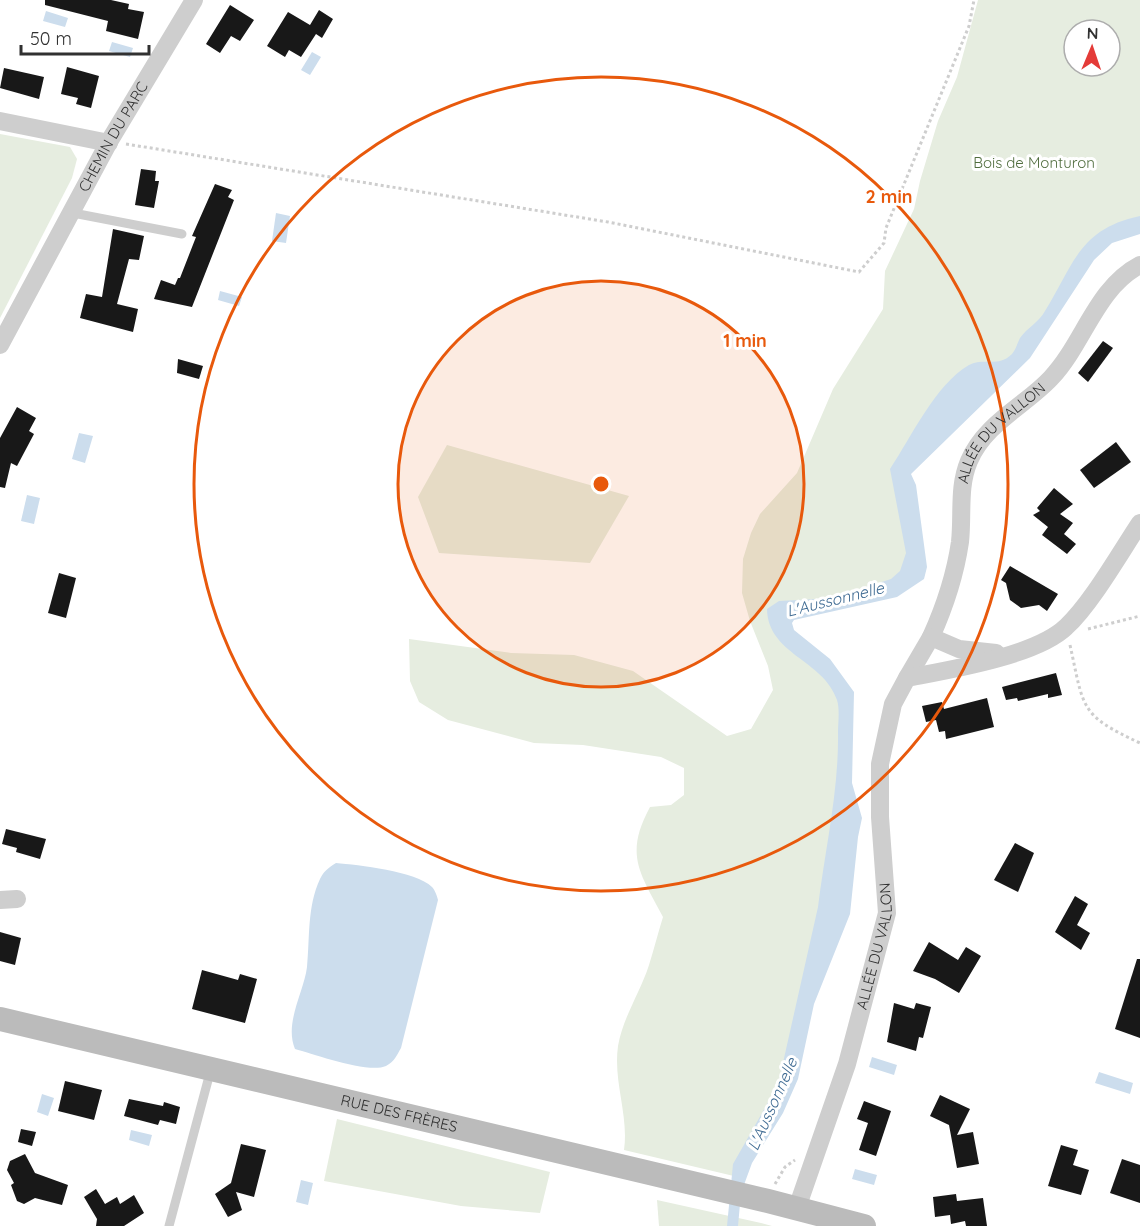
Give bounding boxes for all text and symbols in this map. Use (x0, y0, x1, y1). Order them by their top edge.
scale bar (21, 18, 148, 56)
north arrow (1062, 18, 1122, 78)
text: N (1086, 23, 1099, 43)
text: 50 m (30, 27, 72, 50)
street label: CHEMIN DU PARC (74, 78, 152, 195)
park label: Bois de Monturon (973, 153, 1095, 172)
text: 2 min (866, 185, 912, 208)
text: 1 min (723, 329, 767, 352)
street label: ALLÉE DU VALLON (953, 378, 1049, 485)
centre of rings (591, 474, 611, 494)
water label: L'Aussonnelle (784, 577, 887, 621)
street label: ALLÉE DU VALLON (852, 882, 896, 1012)
water label: L'Aussonnelle (743, 1054, 802, 1153)
street label: RUE DES FRÈRES (339, 1090, 459, 1136)

